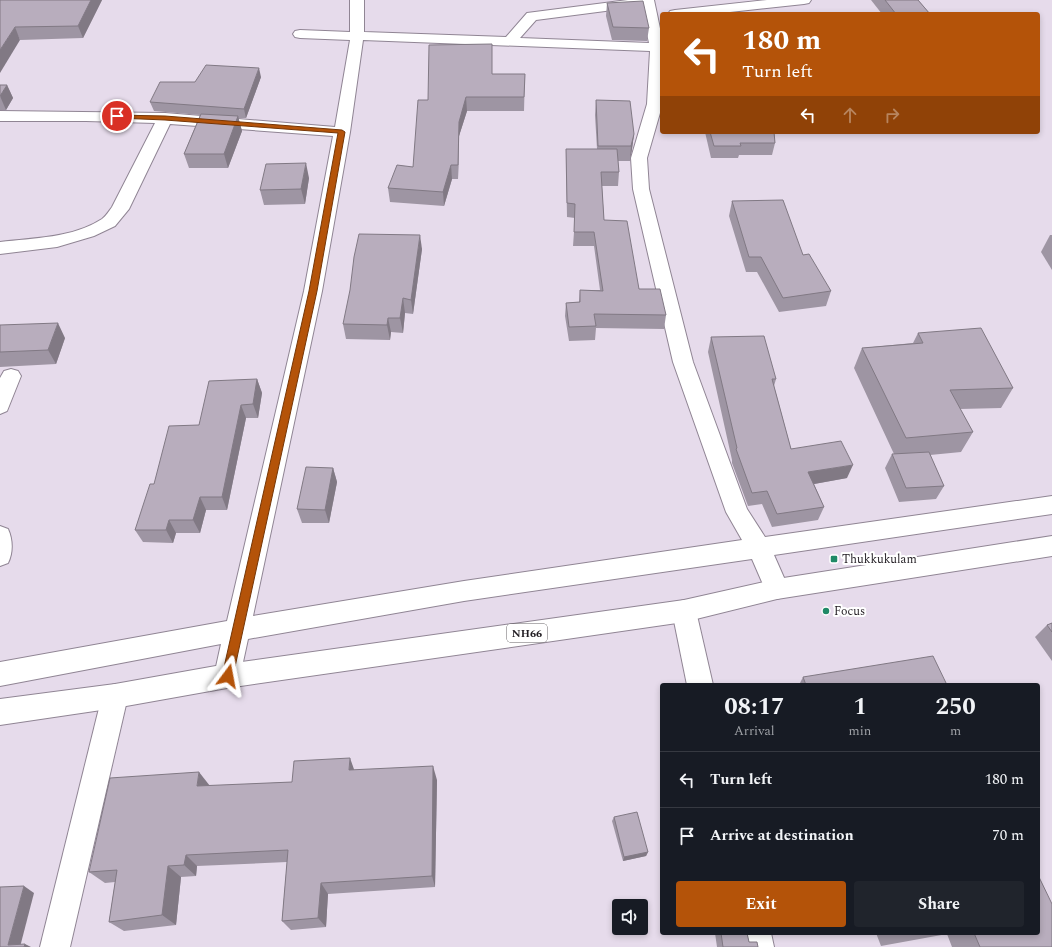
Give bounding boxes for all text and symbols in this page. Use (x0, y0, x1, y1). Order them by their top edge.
text: 180 m (742, 19, 821, 62)
icon: left (676, 28, 728, 80)
text: Turn left (742, 58, 813, 85)
pin (100, 99, 134, 133)
icon: left (797, 104, 819, 126)
icon: ahead (839, 104, 861, 126)
icon: right (881, 104, 903, 126)
icon: arrive (106, 105, 128, 127)
place label: Thukkukulam (842, 550, 917, 569)
marker: Thukkukulam (829, 554, 839, 564)
place label: Focus (834, 602, 865, 621)
marker: Focus (821, 606, 831, 616)
road number: NH66 (507, 624, 547, 642)
position arrow (207, 655, 249, 697)
text: 08:17 (724, 689, 784, 725)
text: 1 (853, 689, 867, 725)
text: 250 (935, 689, 976, 725)
text: Arrival (734, 721, 775, 741)
text: min (849, 721, 871, 741)
text: m (950, 721, 961, 741)
text: Turn left (710, 768, 772, 791)
text: 180 m (985, 768, 1024, 791)
icon: left (676, 769, 698, 791)
text: Arrive at destination (710, 824, 854, 847)
text: 70 m (992, 824, 1024, 847)
icon: arrive (676, 825, 698, 847)
button: Exit (676, 881, 846, 927)
button: Share (854, 881, 1024, 927)
map controls (612, 899, 648, 935)
button: sound (612, 899, 648, 935)

